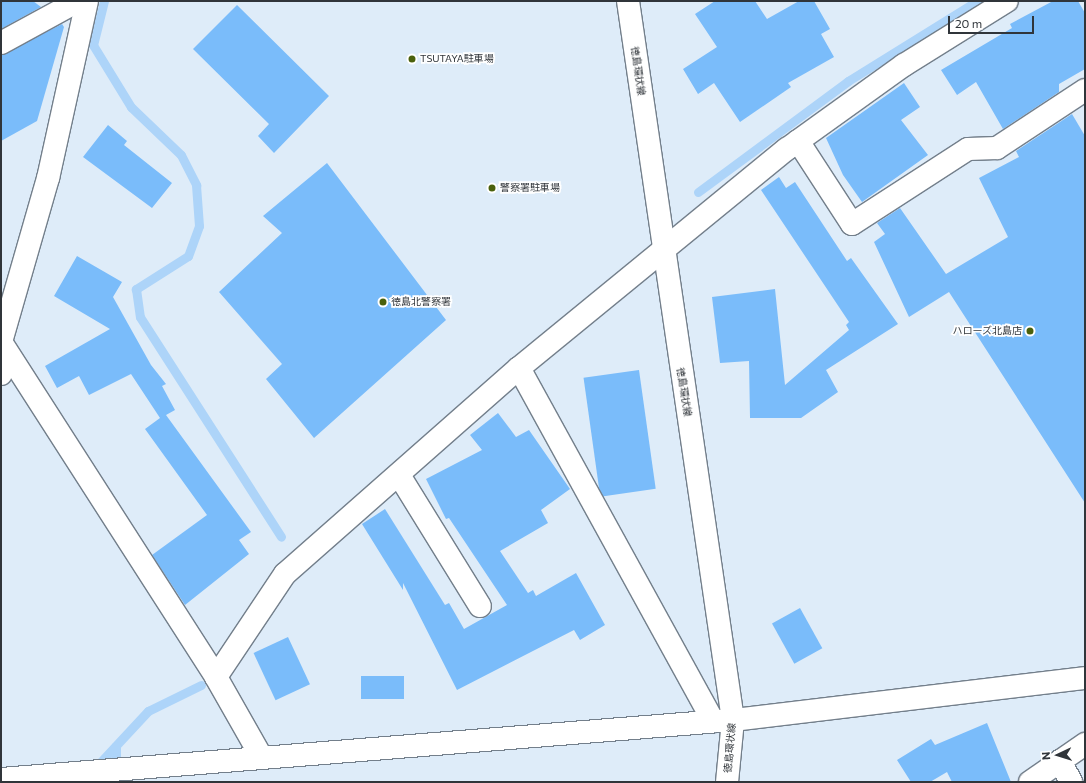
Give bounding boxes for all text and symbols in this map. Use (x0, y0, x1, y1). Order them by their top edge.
scale bar (950, 8, 1036, 34)
text: 20 m (955, 16, 982, 30)
street label: 徳島環状線 (629, 45, 647, 97)
place label: TSUTAYA駐車場 (420, 53, 494, 65)
marker: TSUTAYA駐車場 (407, 54, 417, 64)
place label: 警察署駐車場 (500, 182, 560, 194)
marker: 警察署駐車場 (487, 183, 497, 193)
place label: 徳島北警察署 (391, 296, 451, 308)
marker: 徳島北警察署 (378, 297, 388, 307)
place label: ハローズ北島店 (952, 325, 1022, 337)
marker: ハローズ北島店 (1025, 326, 1035, 336)
street label: 徳島環状線 (674, 366, 694, 418)
street label: 徳島環状線 (722, 723, 738, 773)
north arrow (1038, 735, 1078, 775)
text: N (1039, 751, 1052, 760)

